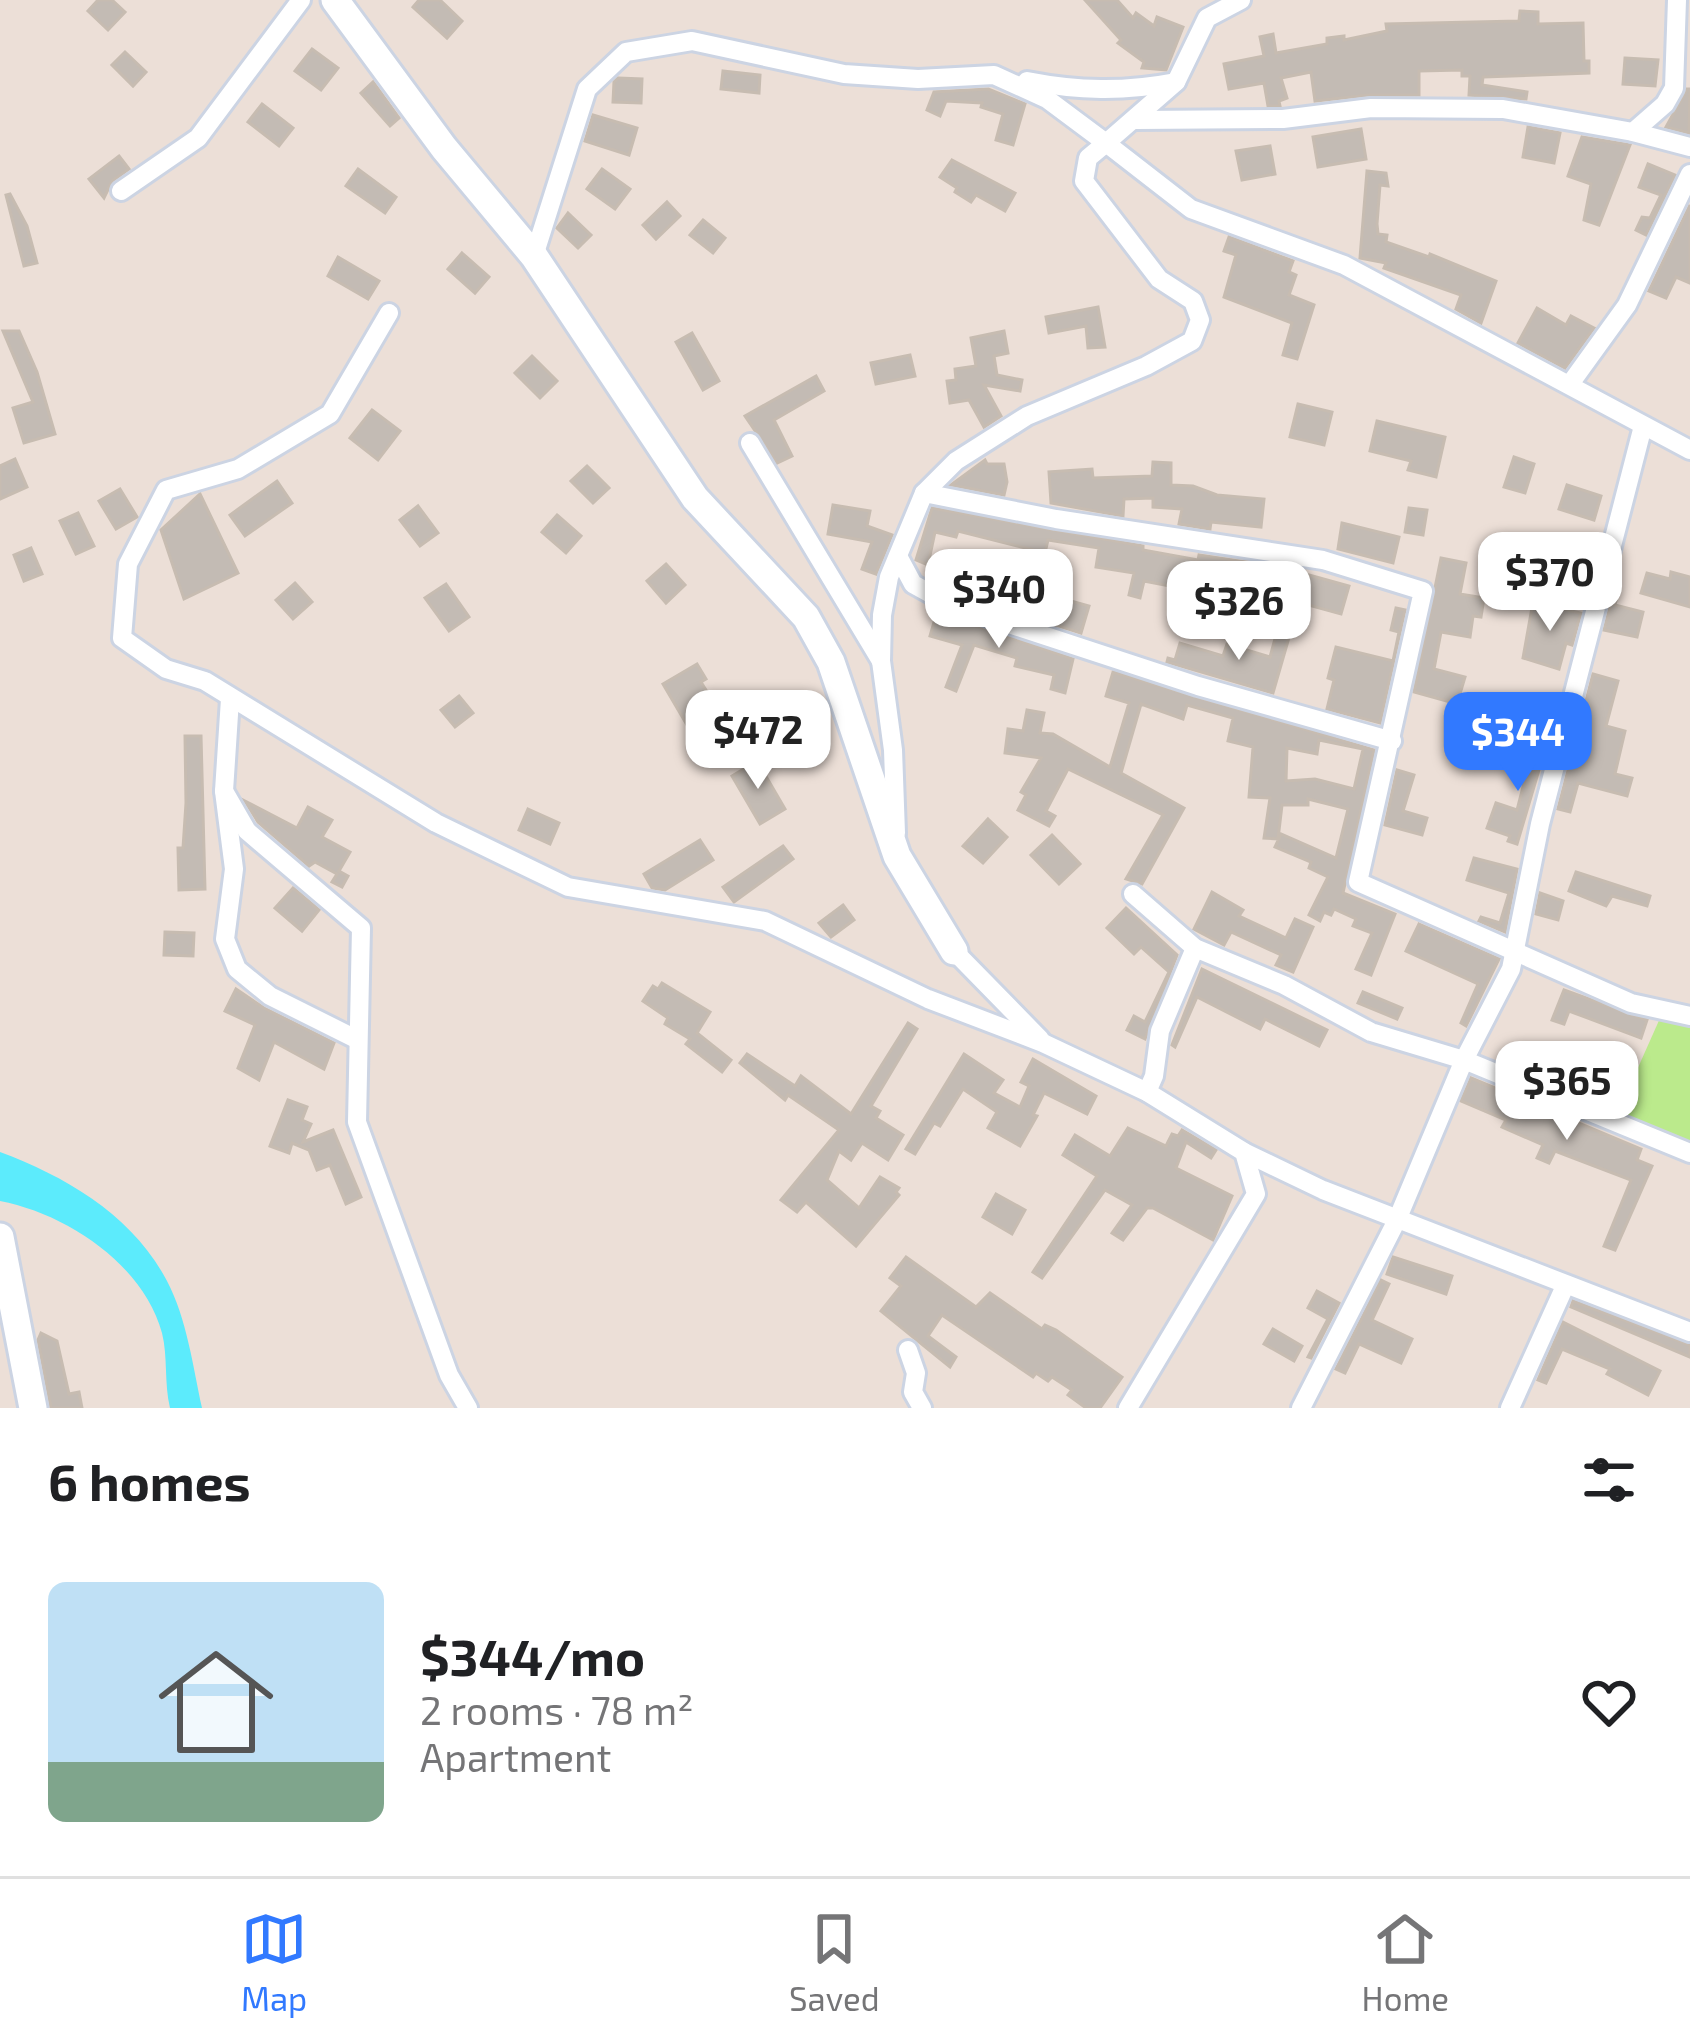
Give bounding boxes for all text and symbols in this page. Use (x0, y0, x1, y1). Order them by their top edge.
pin: $370 (1479, 532, 1621, 634)
text: $370 (1505, 547, 1595, 594)
pin: $340 (928, 549, 1070, 651)
pin: $326 (1168, 561, 1310, 663)
text: $340 (952, 564, 1046, 611)
text: $326 (1194, 576, 1284, 623)
pin: $472 (687, 690, 829, 792)
pin: $344 (1447, 692, 1589, 794)
text: $472 (713, 705, 803, 752)
text: $344 (1471, 707, 1565, 754)
pin: $365 (1496, 1041, 1638, 1143)
text: $365 (1522, 1056, 1612, 1103)
icon: filters (1576, 1447, 1642, 1513)
text: 6 homes (48, 1450, 251, 1511)
text: $344/mo (420, 1625, 645, 1686)
icon: home (144, 1630, 288, 1774)
icon: heart (1576, 1669, 1642, 1735)
text: 2 rooms · 78 m² (420, 1686, 693, 1733)
text: Apartment (420, 1733, 611, 1780)
tab: Map (241, 1906, 307, 2018)
tab: Saved (789, 1906, 880, 2018)
tab: Home (1362, 1906, 1449, 2018)

